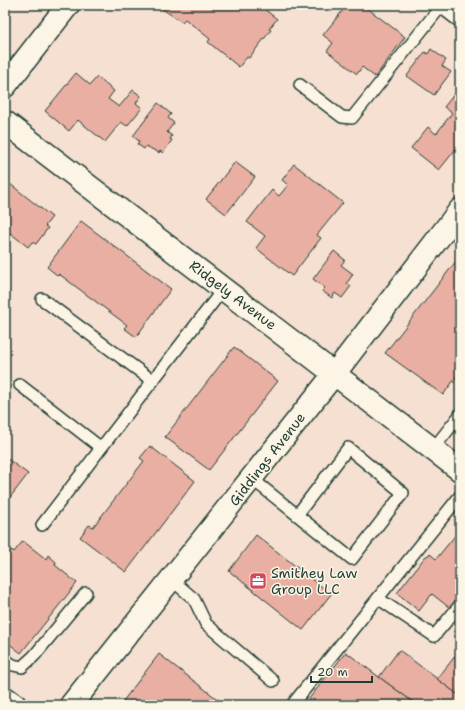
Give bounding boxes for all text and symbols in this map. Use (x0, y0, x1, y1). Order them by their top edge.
street label: Ridgely Avenue (186, 256, 280, 334)
street label: Giddings Avenue (225, 409, 309, 509)
place label: Smithey Law Group LLC (271, 564, 357, 598)
office icon: Smithey Law Group LLC (248, 571, 268, 591)
scale bar (311, 658, 372, 684)
text: 20 m (317, 664, 348, 680)

